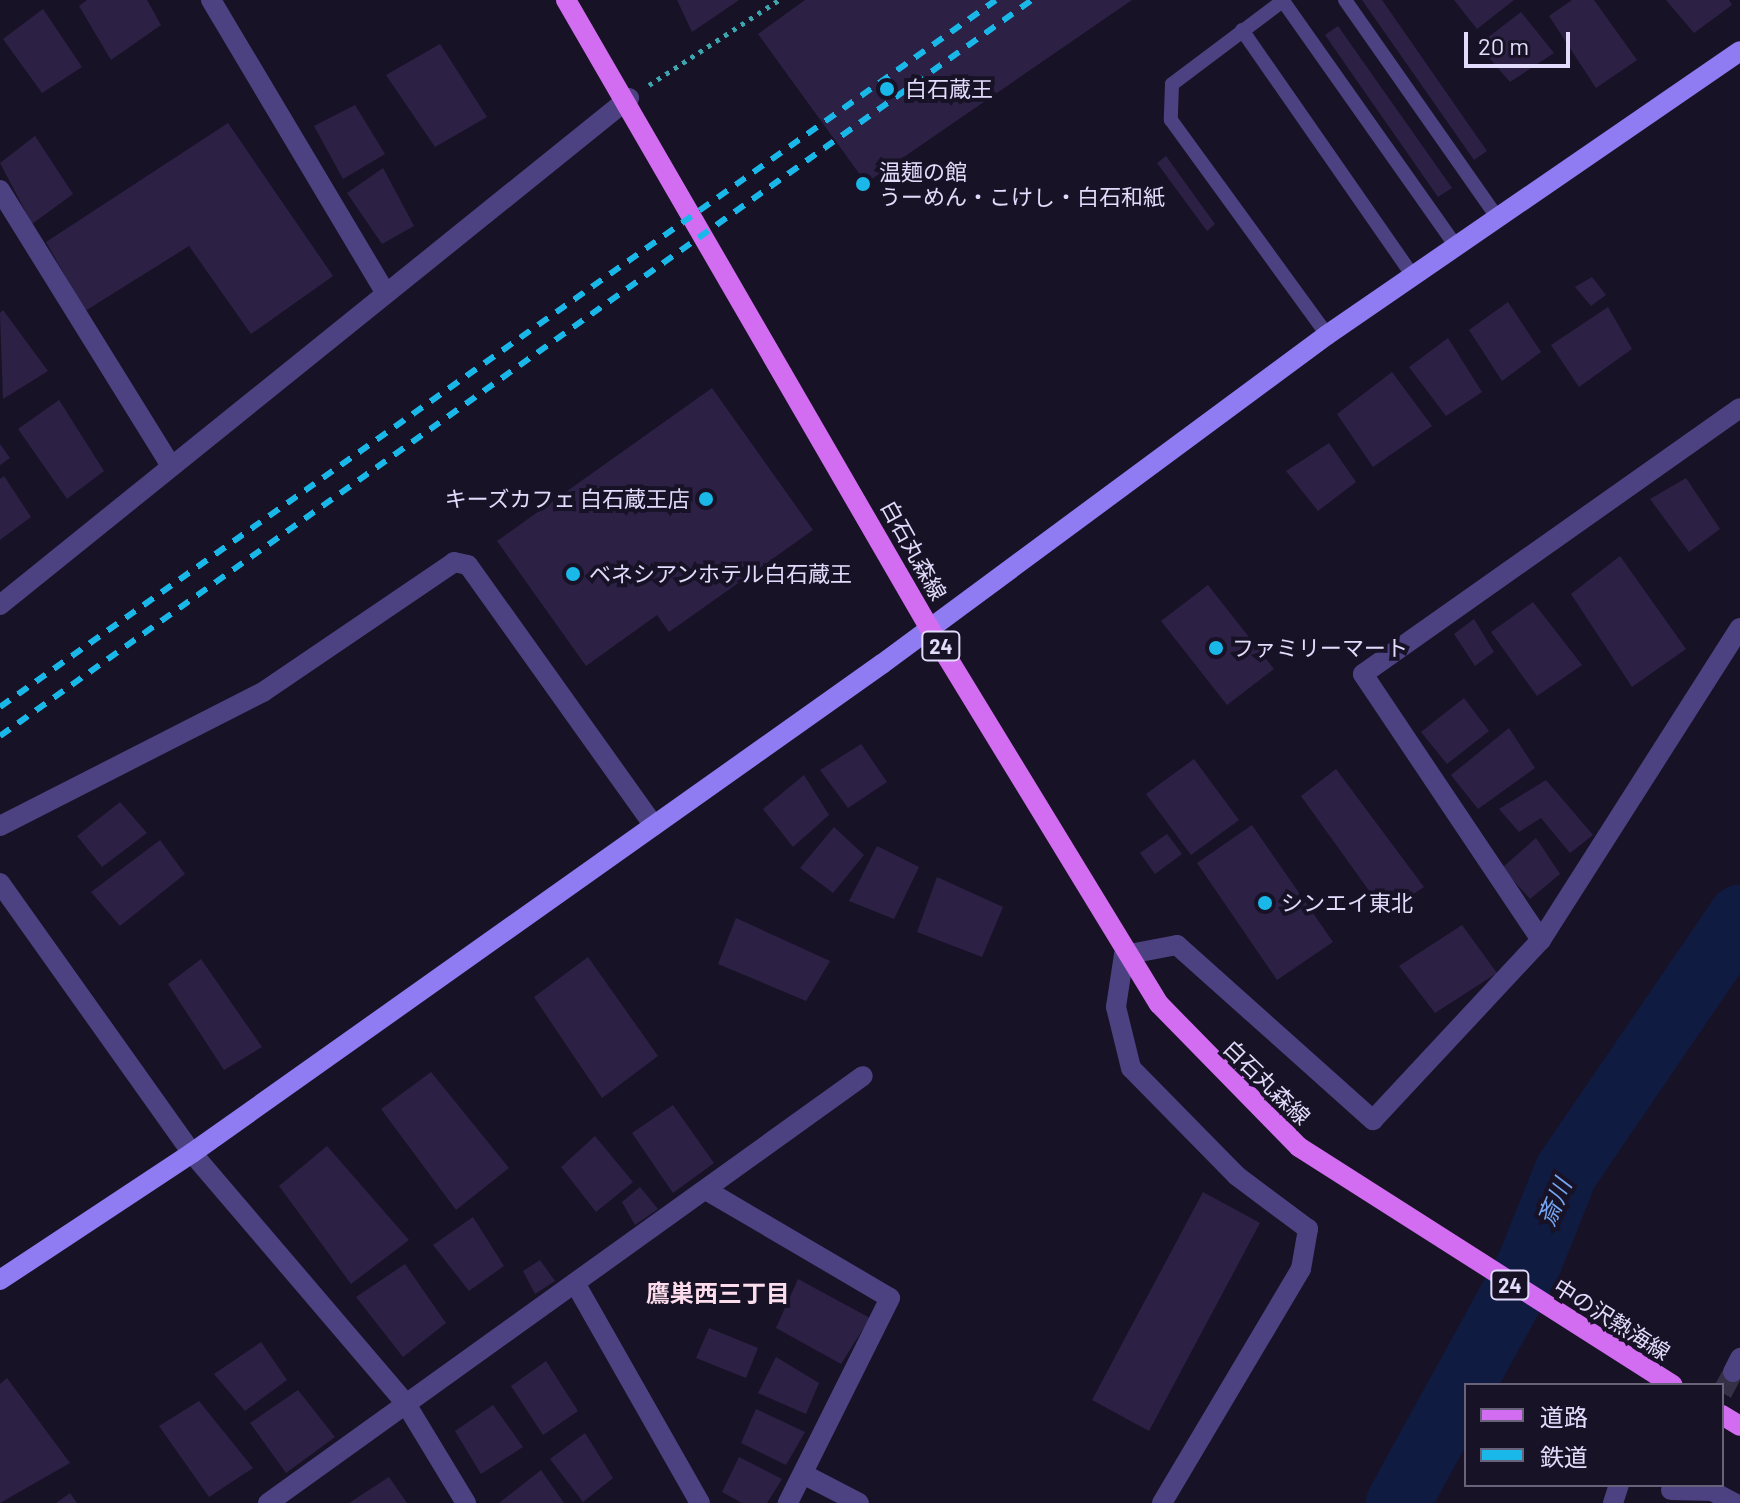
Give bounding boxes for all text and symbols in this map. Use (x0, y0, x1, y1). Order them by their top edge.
scale bar (1468, 16, 1574, 66)
text: 20 m (1478, 31, 1529, 60)
place label: 白石蔵王 (905, 76, 993, 102)
marker: 白石蔵王 (876, 78, 898, 100)
place label: 温麺の館 うーめん・こけし・白石和紙 (879, 158, 1165, 210)
marker: 温麺の館 うーめん・こけし・白石和紙 (854, 175, 872, 193)
place label: キーズカフェ 白石蔵王店 (444, 486, 690, 512)
marker: キーズカフェ 白石蔵王店 (697, 490, 715, 508)
street label: 白石丸森線 (876, 495, 952, 605)
place label: ベネシアンホテル白石蔵王 (589, 561, 853, 587)
marker: ベネシアンホテル白石蔵王 (564, 565, 582, 583)
road number: 24 (921, 630, 961, 662)
place label: ファミリーマート (1232, 635, 1408, 661)
marker: ファミリーマート (1207, 639, 1225, 657)
place label: シンエイ東北 (1281, 890, 1413, 916)
marker: シンエイ東北 (1256, 894, 1274, 912)
street label: 白石丸森線 (1218, 1034, 1316, 1130)
water label: 斎川 (1531, 1174, 1577, 1230)
road number: 24 (1490, 1269, 1530, 1301)
street label: 中の沢熱海線 (1549, 1273, 1675, 1365)
district label: 鷹巣西三丁目 (646, 1279, 790, 1307)
legend (1464, 1383, 1724, 1487)
text: 道路 (1540, 1402, 1588, 1431)
text: 鉄道 (1540, 1442, 1588, 1471)

